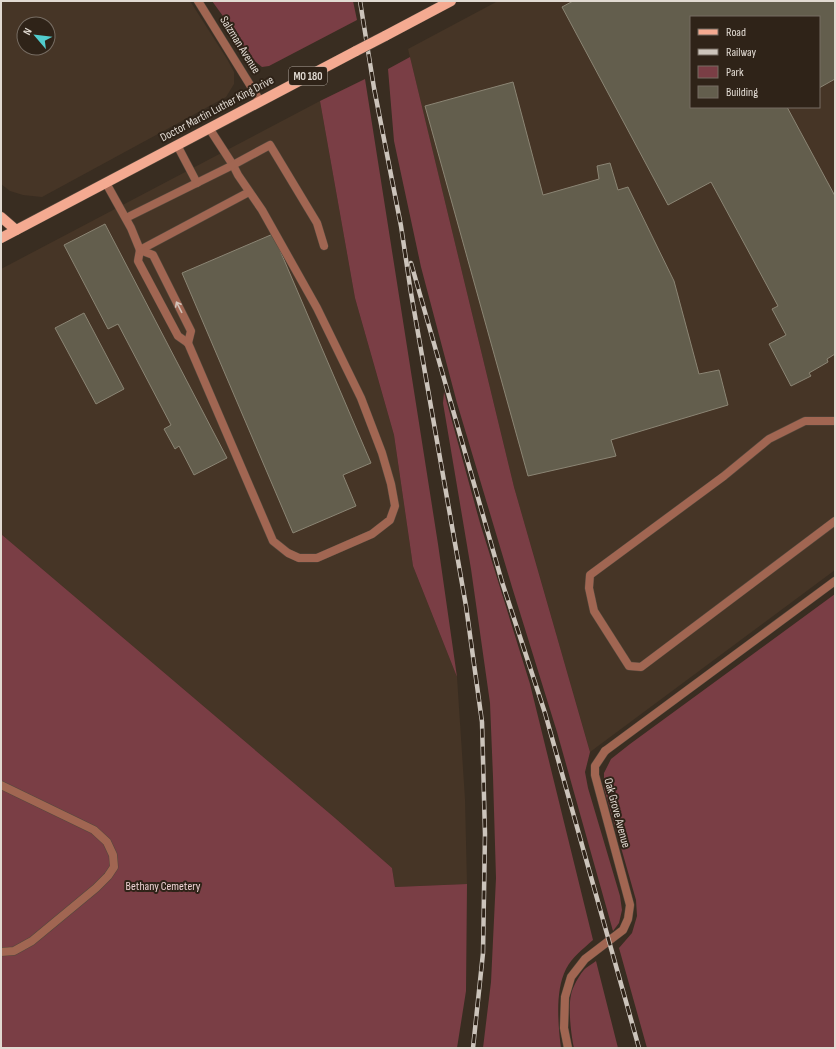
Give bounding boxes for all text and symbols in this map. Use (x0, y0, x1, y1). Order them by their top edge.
street label: Salzman Avenue (216, 13, 264, 77)
north arrow (16, 16, 56, 56)
legend (690, 16, 820, 108)
text: Road (726, 25, 746, 40)
text: N (20, 26, 35, 37)
text: Railway (726, 45, 757, 60)
text: Park (726, 65, 744, 80)
road number: MO 180 (289, 67, 327, 85)
street label: Doctor Martin Luther King Drive (158, 73, 277, 145)
text: Building (726, 85, 758, 100)
one-way arrow (175, 301, 183, 313)
street label: Oak Grove Avenue (600, 776, 634, 850)
park label: Bethany Cemetery (126, 879, 201, 894)

